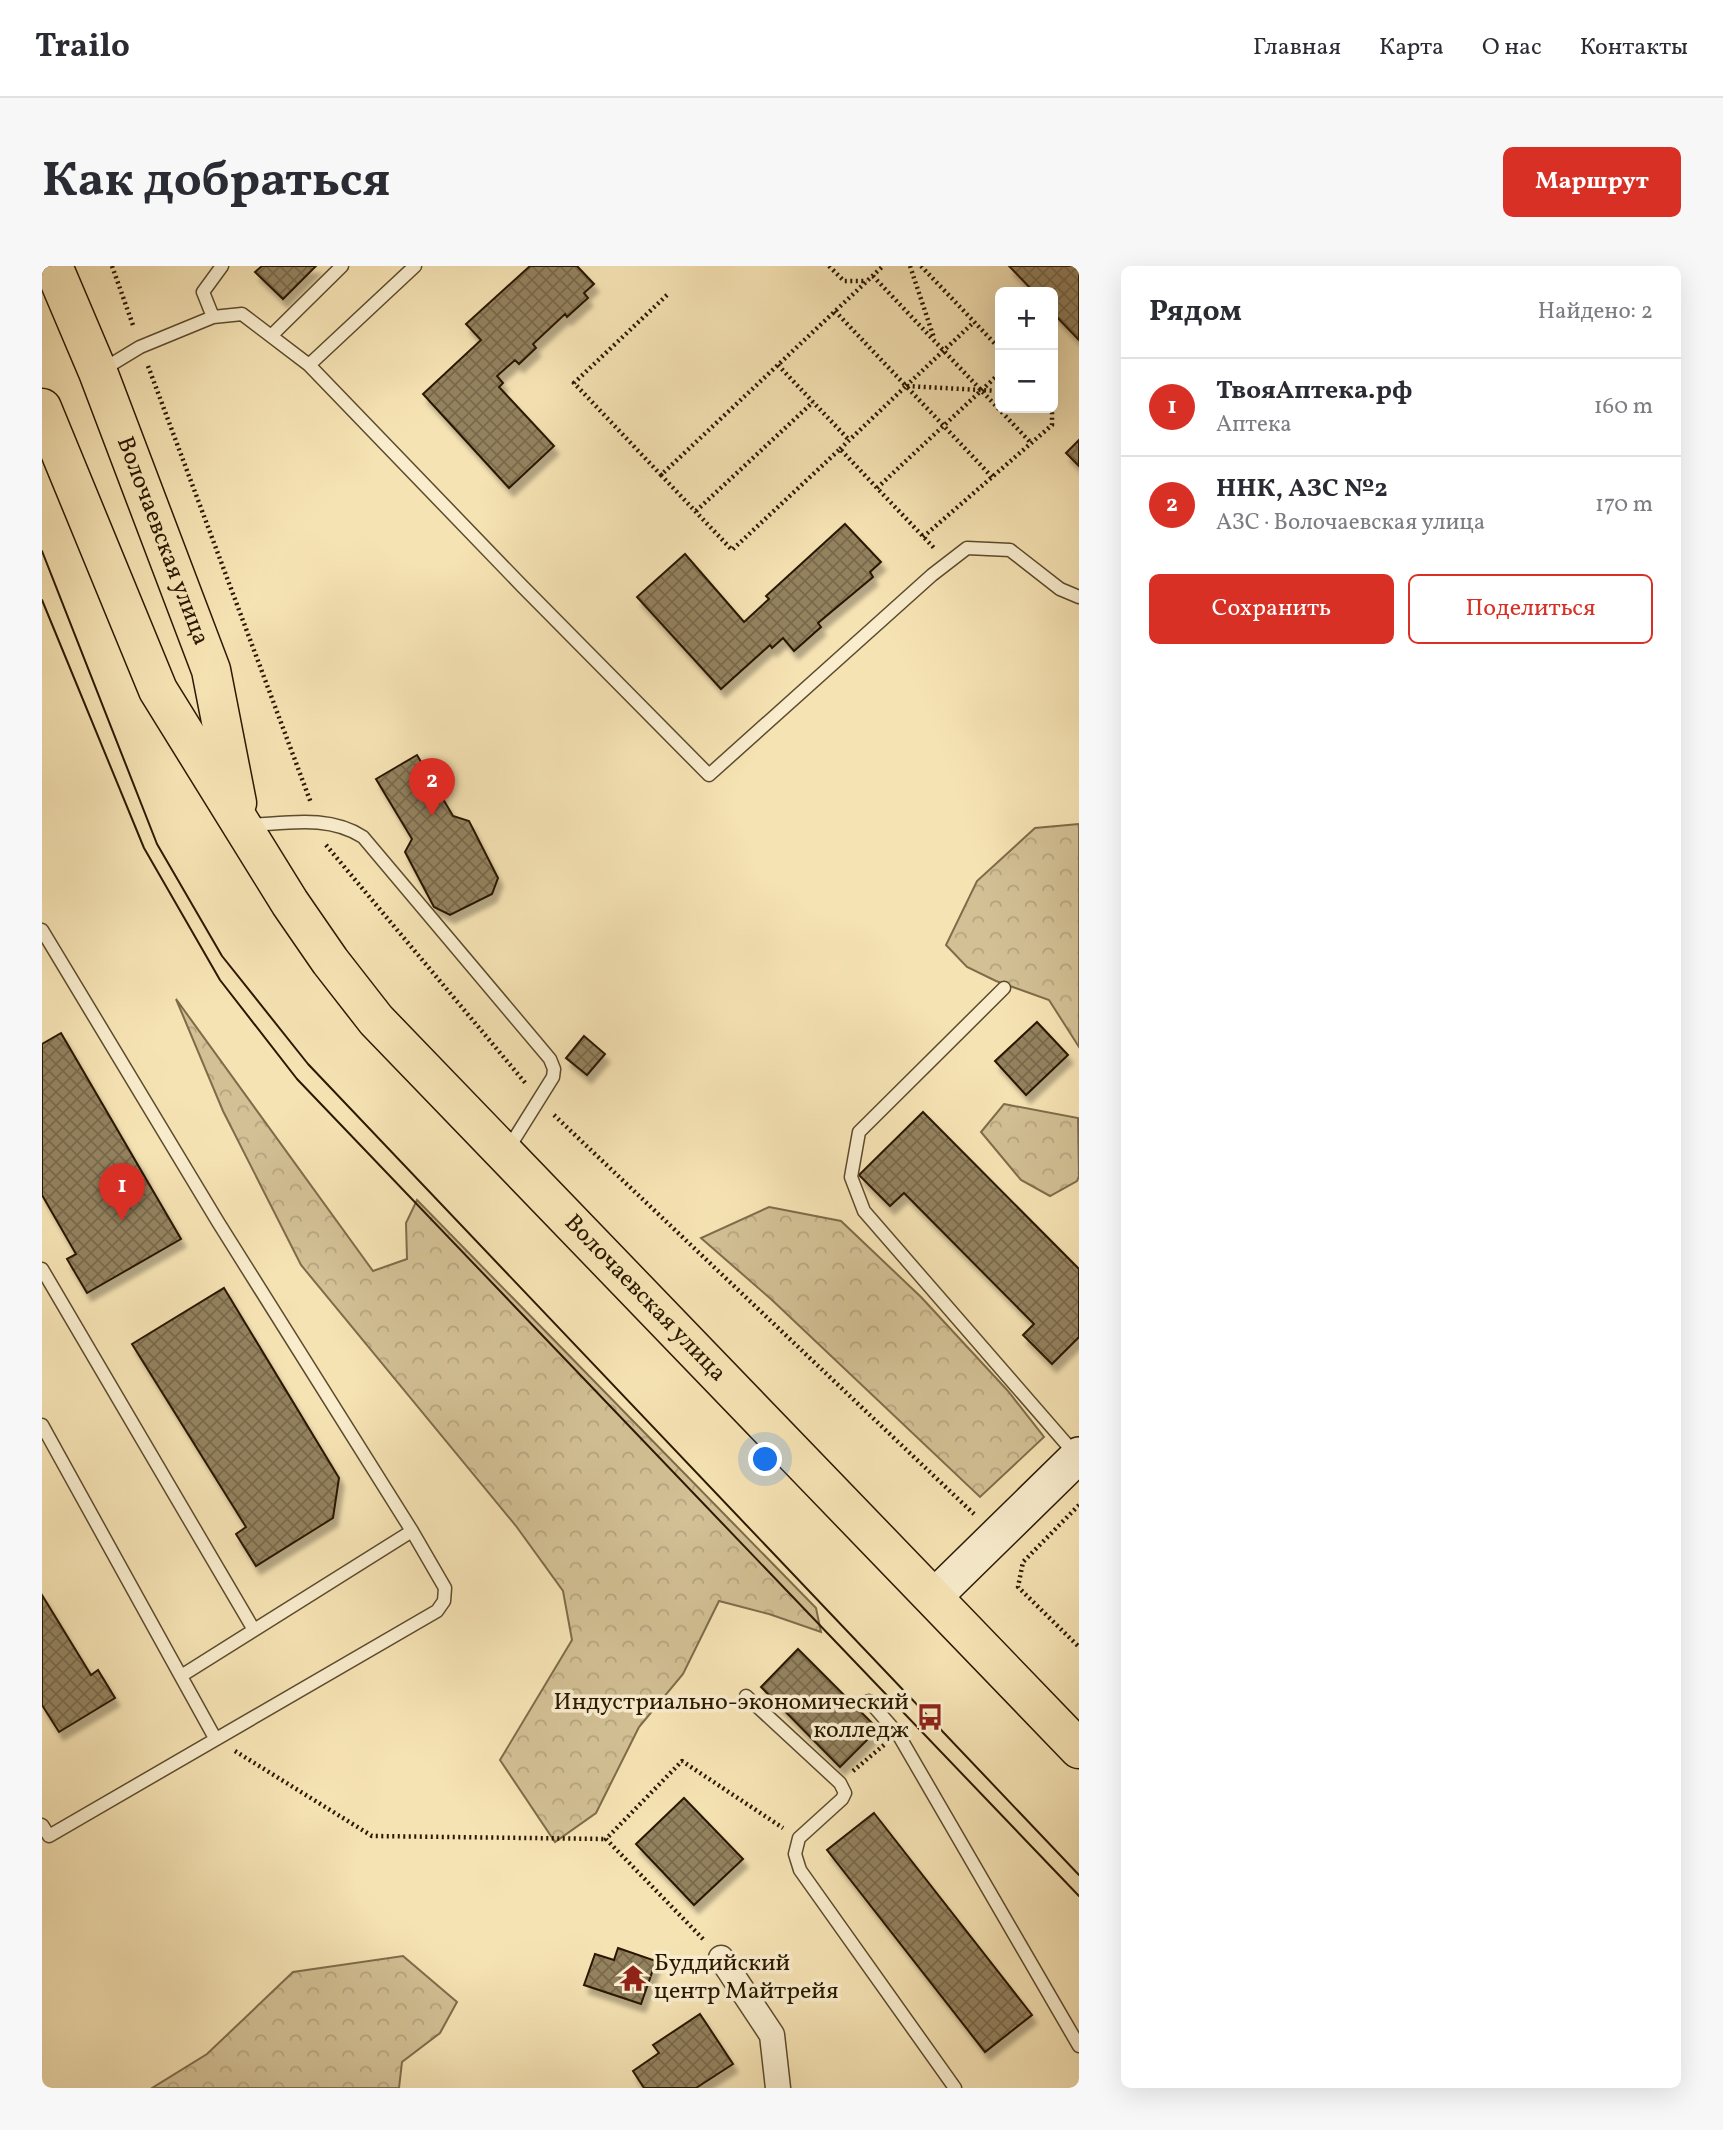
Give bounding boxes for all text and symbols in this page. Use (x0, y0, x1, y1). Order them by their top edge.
text: Trailo (35, 25, 130, 71)
text: Главная (1253, 31, 1341, 65)
text: Карта (1379, 31, 1444, 65)
text: О нас (1482, 31, 1542, 65)
text: Контакты (1580, 31, 1688, 65)
button: Маршрут (1503, 147, 1681, 217)
text: Как добраться (42, 148, 390, 217)
map controls (995, 287, 1058, 413)
button: + (995, 287, 1058, 350)
text: Рядом (1149, 291, 1242, 333)
text: Найдено: 2 (1538, 296, 1653, 328)
button: − (995, 350, 1058, 413)
text: ТвояАптека.рф (1216, 373, 1412, 409)
text: 1 (1167, 391, 1177, 423)
text: 160 m (1594, 391, 1653, 423)
text: Аптека (1216, 409, 1292, 441)
street label: Волочаевская улица (107, 432, 217, 650)
text: ННК, АЗС №2 (1216, 471, 1388, 507)
text: 2 (1166, 489, 1178, 521)
text: 170 m (1595, 489, 1653, 521)
text: АЗС · Волочаевская улица (1216, 507, 1485, 539)
button: Сохранить (1149, 574, 1394, 644)
button: Поделиться (1408, 574, 1653, 644)
pin: 2 (409, 758, 455, 816)
pin: 1 (99, 1163, 145, 1221)
street label: Волочаевская улица (556, 1207, 734, 1390)
your location (748, 1442, 782, 1476)
place label: Индустриально-экономический колледж (554, 1686, 909, 1748)
bus stop icon: Индустриально-экономический колледж (915, 1702, 945, 1732)
place label: Буддийский центр Майтрейя (654, 1947, 838, 2009)
temple icon: Буддийский центр Майтрейя (618, 1963, 648, 1993)

